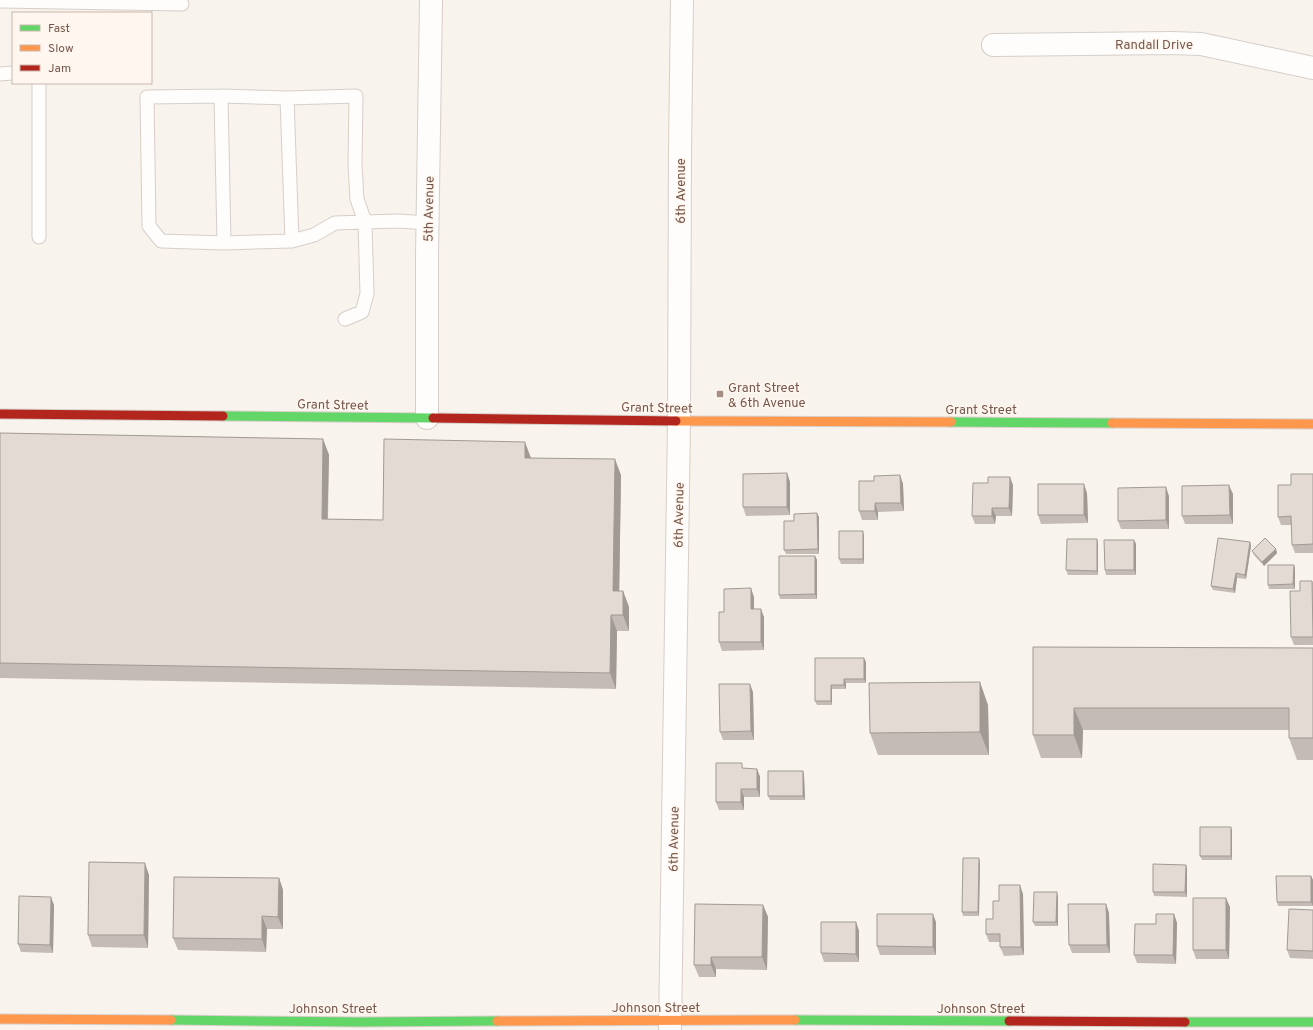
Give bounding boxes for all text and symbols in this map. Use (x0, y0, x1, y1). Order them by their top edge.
legend (12, 12, 152, 84)
text: Fast (48, 21, 70, 37)
street label: Randall Drive (1115, 38, 1193, 54)
text: Slow (48, 41, 74, 57)
text: Jam (48, 61, 71, 77)
street label: 6th Avenue (674, 158, 690, 224)
street label: 5th Avenue (421, 176, 439, 242)
place label: Grant Street & 6th Avenue (728, 381, 806, 412)
marker: Grant Street & 6th Avenue (715, 389, 725, 399)
street label: Grant Street (297, 397, 369, 415)
street label: Grant Street (621, 400, 693, 418)
street label: Grant Street (945, 403, 1017, 419)
street label: 6th Avenue (671, 482, 689, 548)
street label: 6th Avenue (666, 806, 684, 872)
street label: Johnson Street (612, 1001, 700, 1017)
street label: Johnson Street (289, 1002, 377, 1018)
street label: Johnson Street (937, 1002, 1025, 1018)

